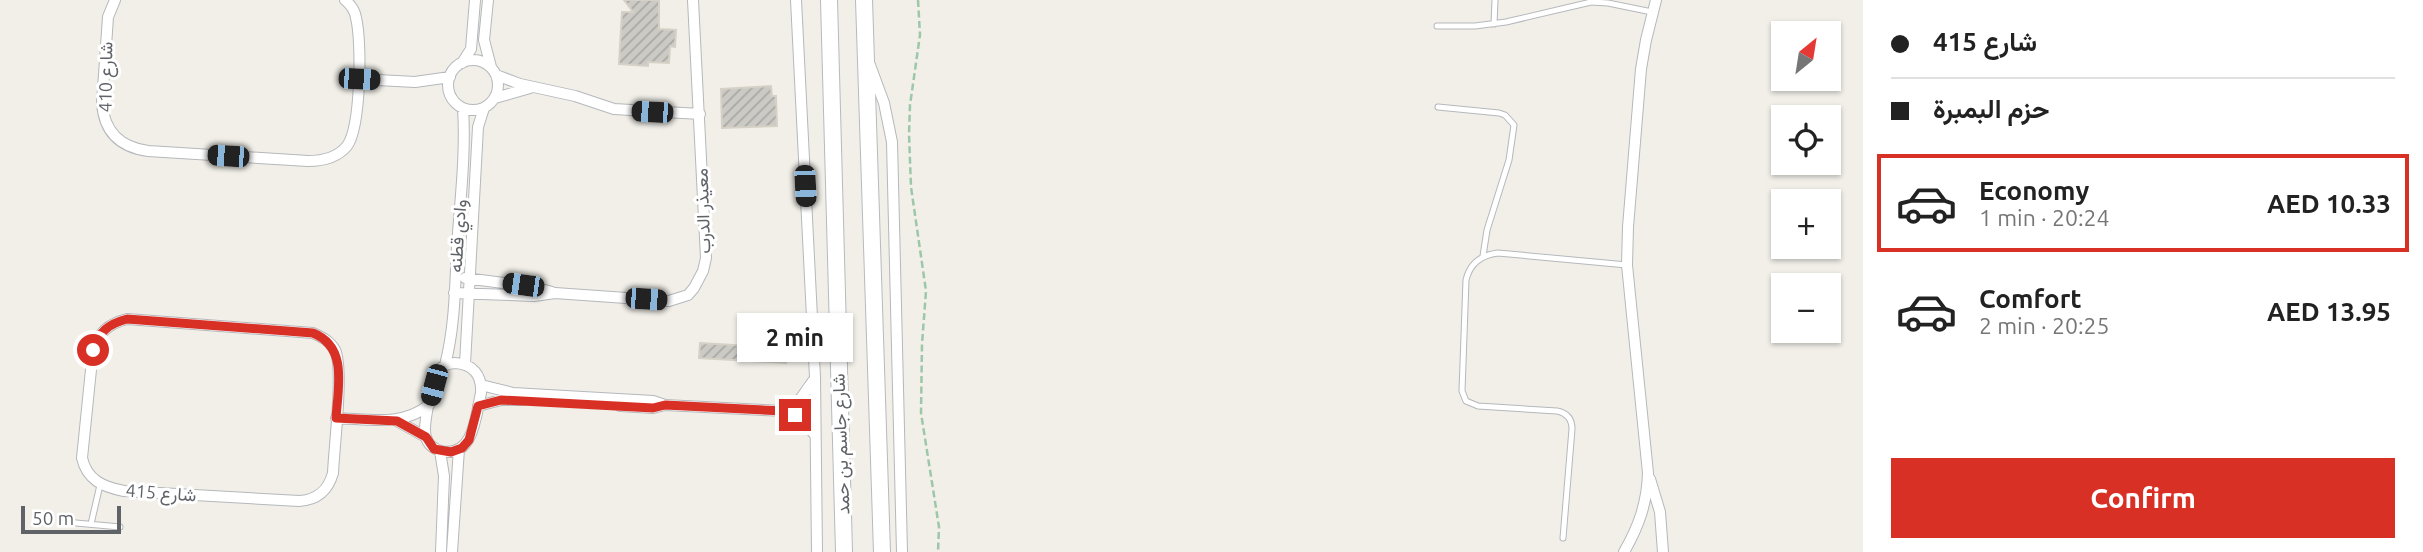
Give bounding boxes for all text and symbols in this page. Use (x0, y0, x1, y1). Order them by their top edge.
north arrow (1771, 21, 1841, 91)
map controls (1771, 21, 1841, 343)
text: شارع 415 (1933, 27, 2037, 56)
street label: شارع 410 (94, 41, 119, 113)
car (338, 67, 381, 91)
text: حزم البمبرة (1933, 94, 2050, 123)
car (631, 100, 674, 124)
button: locate (1771, 105, 1841, 175)
car (207, 144, 250, 168)
car (794, 164, 817, 208)
street label: معيذر الدرب (691, 168, 715, 254)
icon: car (1895, 172, 1958, 235)
text: Economy (1979, 176, 2089, 205)
button: + (1771, 189, 1841, 259)
text: AED 10.33 (2267, 189, 2391, 218)
street label: وادي قطنه (444, 199, 476, 274)
text: 1 min · 20:24 (1979, 205, 2110, 230)
car (501, 272, 546, 298)
button: − (1771, 273, 1841, 343)
icon: car (1895, 280, 1958, 343)
text: Comfort (1979, 284, 2082, 313)
car (625, 287, 668, 311)
text: AED 13.95 (2267, 297, 2391, 326)
text: 2 min · 20:25 (1979, 313, 2110, 338)
callout: 2 min (737, 314, 853, 362)
text: 2 min (766, 325, 824, 350)
route start (77, 334, 109, 366)
car (419, 362, 450, 408)
street label: شارع جاسم بن حمد (828, 373, 855, 515)
route end (779, 399, 811, 431)
button: Confirm (1891, 458, 2395, 538)
street label: شارع 415 (125, 480, 197, 507)
scale bar (21, 503, 121, 535)
text: 50 m (32, 507, 74, 529)

